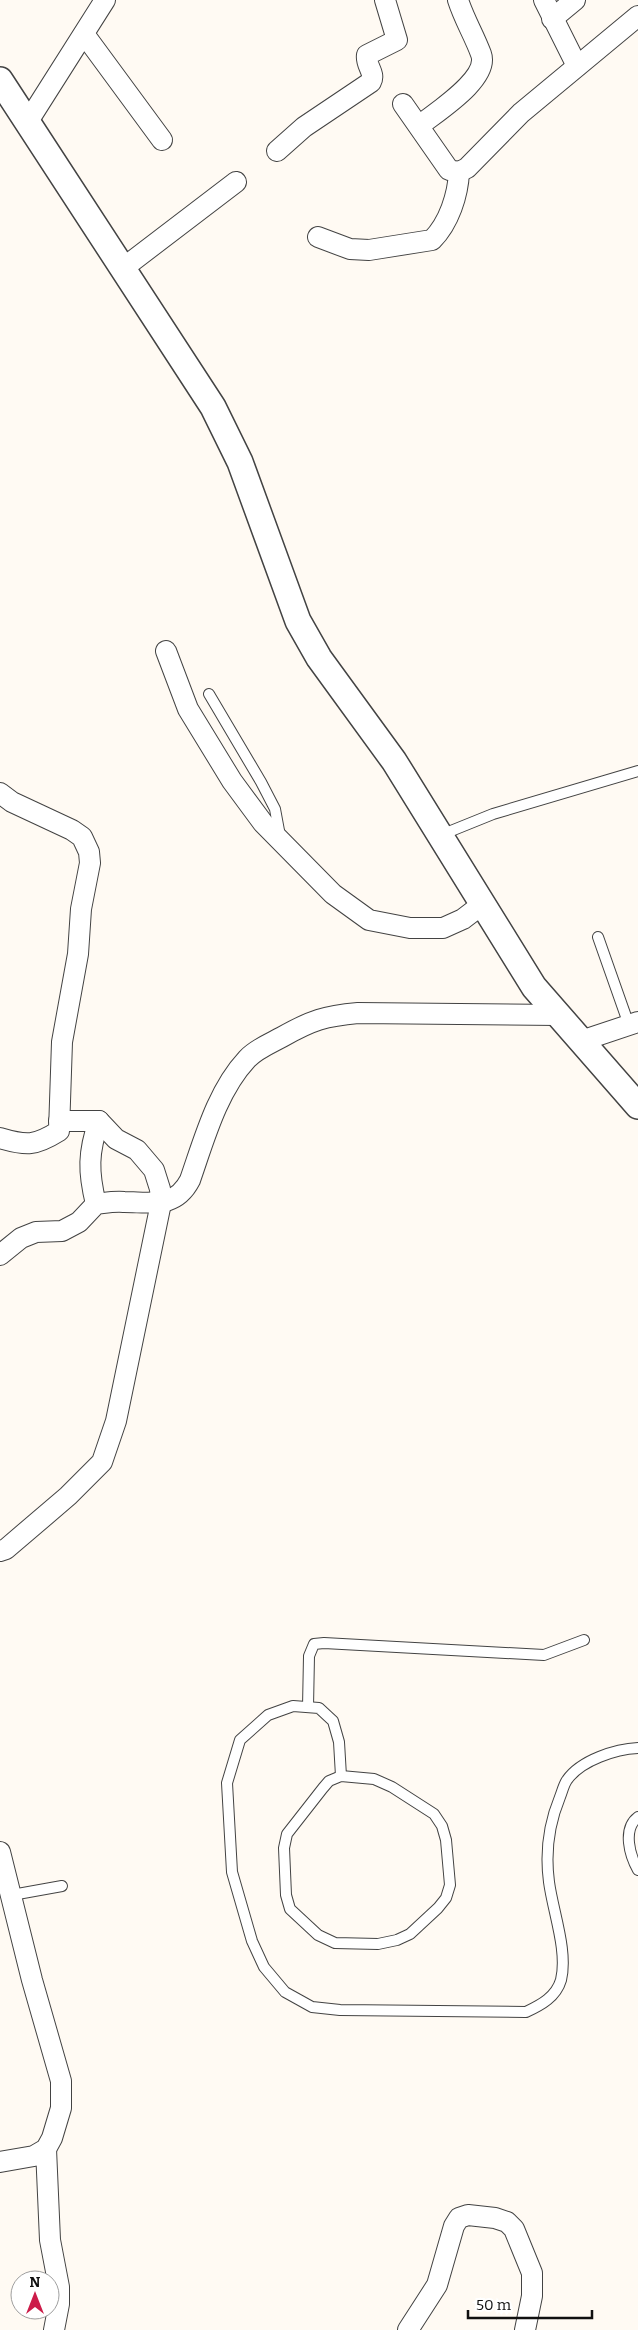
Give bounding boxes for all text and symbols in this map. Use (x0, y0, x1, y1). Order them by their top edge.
north arrow (10, 2270, 60, 2320)
text: N (30, 2274, 41, 2291)
scale bar (468, 2288, 592, 2320)
text: 50 m (476, 2296, 512, 2314)

